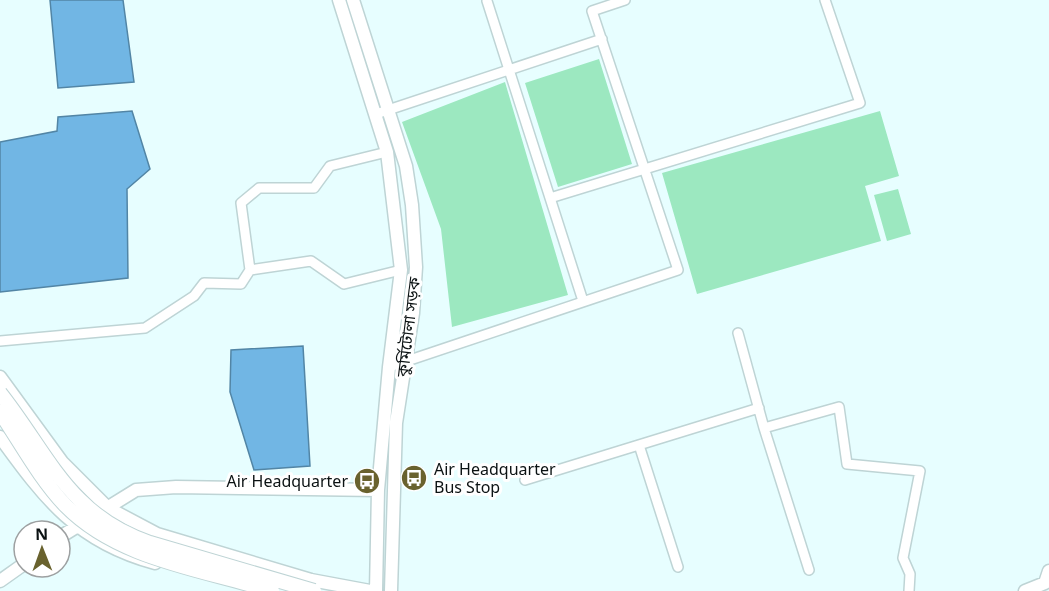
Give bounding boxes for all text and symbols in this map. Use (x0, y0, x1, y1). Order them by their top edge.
street label: কুর্মিটোলা সড়ক (391, 275, 425, 379)
place label: Air Headquarter Bus Stop (434, 458, 556, 498)
bus stop icon: Air Headquarter Bus Stop (399, 463, 429, 493)
bus stop icon: Air Headquarter (352, 466, 382, 496)
place label: Air Headquarter (226, 470, 348, 492)
north arrow (12, 519, 72, 579)
text: N (35, 523, 48, 545)

